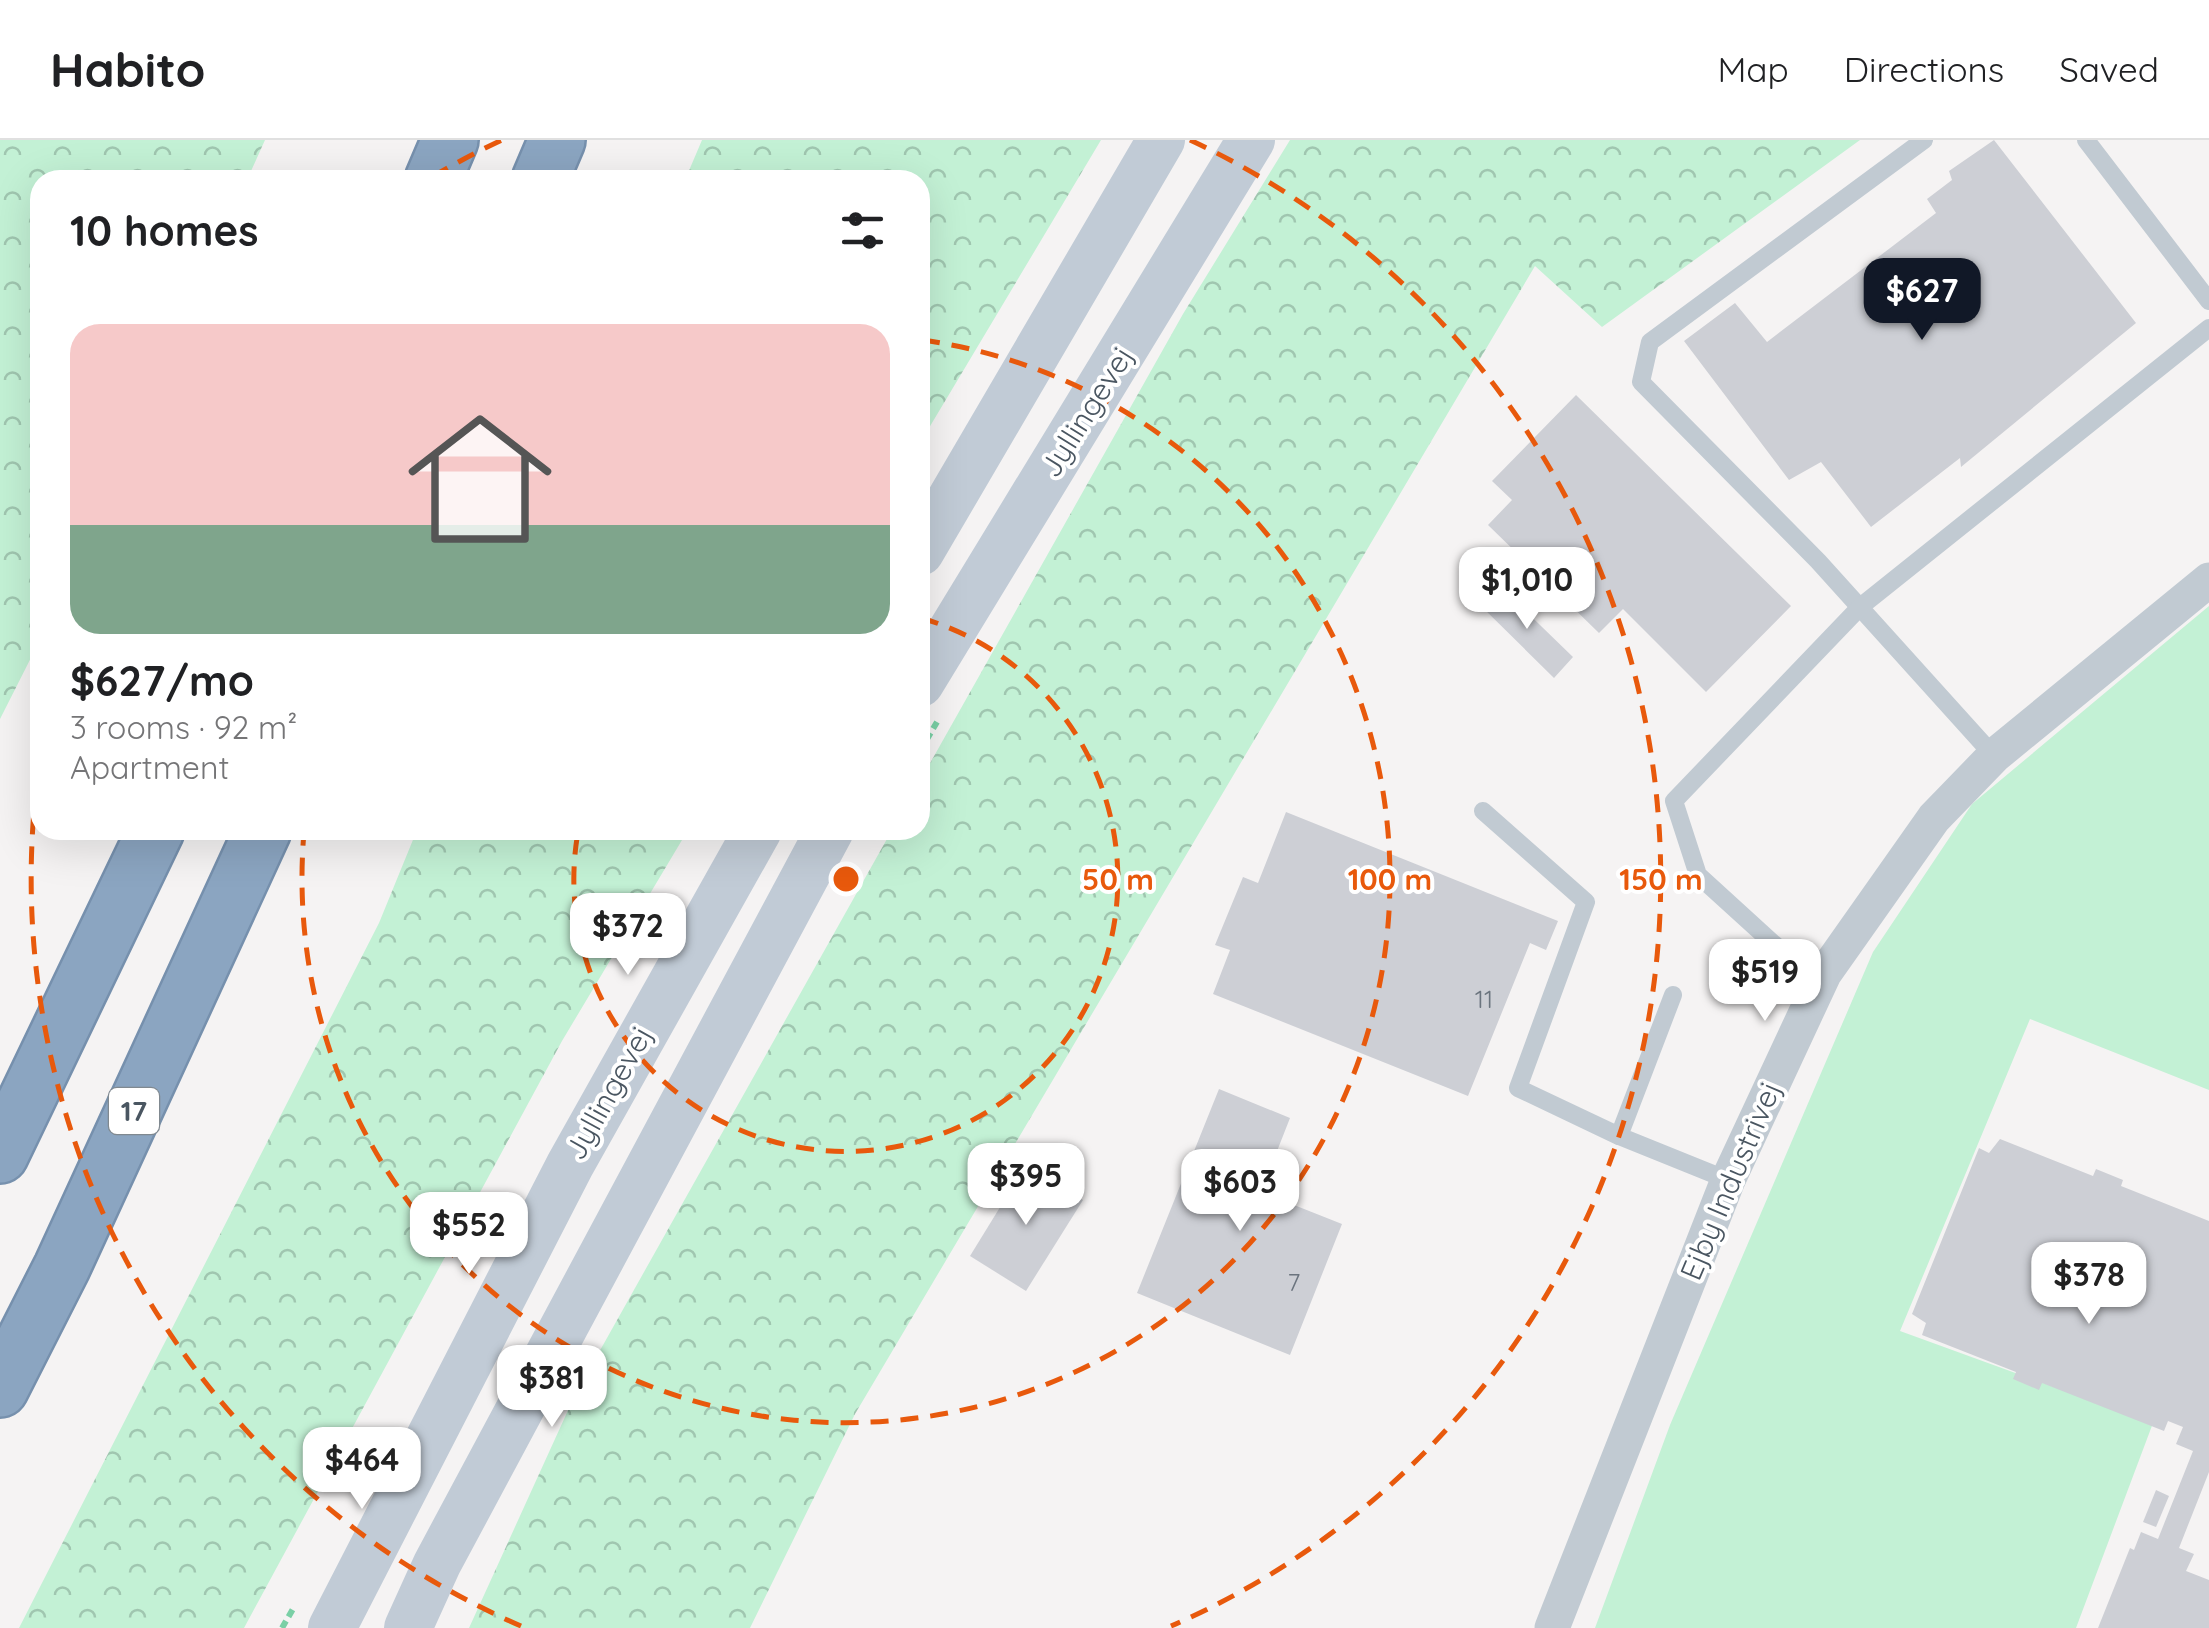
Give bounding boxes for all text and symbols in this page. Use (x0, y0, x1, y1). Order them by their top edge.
text: Habito (50, 39, 205, 99)
text: Map (1717, 47, 1789, 91)
text: Directions (1844, 47, 2004, 91)
text: Saved (2059, 47, 2159, 91)
icon: filters (835, 203, 890, 258)
text: 10 homes (70, 204, 258, 257)
pin: $627 (1863, 258, 1981, 343)
text: $627 (1886, 270, 1958, 310)
street label: Jyllingevej (1031, 339, 1141, 484)
icon: home (390, 389, 570, 569)
pin: $1,010 (1446, 547, 1608, 632)
text: $1,010 (1481, 559, 1573, 599)
text: $627/mo (70, 654, 254, 707)
text: 3 rooms · 92 m² (70, 707, 297, 747)
text: Apartment (70, 747, 229, 787)
text: 50 m (1082, 860, 1154, 898)
text: 100 m (1348, 860, 1432, 898)
text: 150 m (1619, 860, 1703, 898)
centre of rings (828, 861, 864, 897)
pin: $372 (569, 893, 687, 978)
text: $372 (592, 905, 664, 945)
pin: $519 (1706, 939, 1824, 1024)
text: $519 (1731, 951, 1799, 991)
house number: 11 (1475, 983, 1493, 1014)
street label: Jyllingevej (556, 1019, 660, 1166)
street label: Ejby Industrivej (1671, 1076, 1789, 1286)
road number: 17 (109, 1088, 159, 1134)
pin: $395 (967, 1143, 1085, 1228)
pin: $603 (1181, 1149, 1299, 1234)
text: $395 (990, 1155, 1062, 1195)
text: $603 (1203, 1161, 1277, 1201)
pin: $552 (410, 1192, 528, 1277)
text: $552 (432, 1204, 506, 1244)
pin: $378 (2030, 1242, 2148, 1327)
text: $378 (2053, 1254, 2125, 1294)
house number: 7 (1288, 1266, 1301, 1297)
pin: $381 (493, 1345, 611, 1430)
text: $381 (519, 1357, 585, 1397)
pin: $464 (303, 1427, 421, 1512)
text: $464 (325, 1439, 399, 1479)

